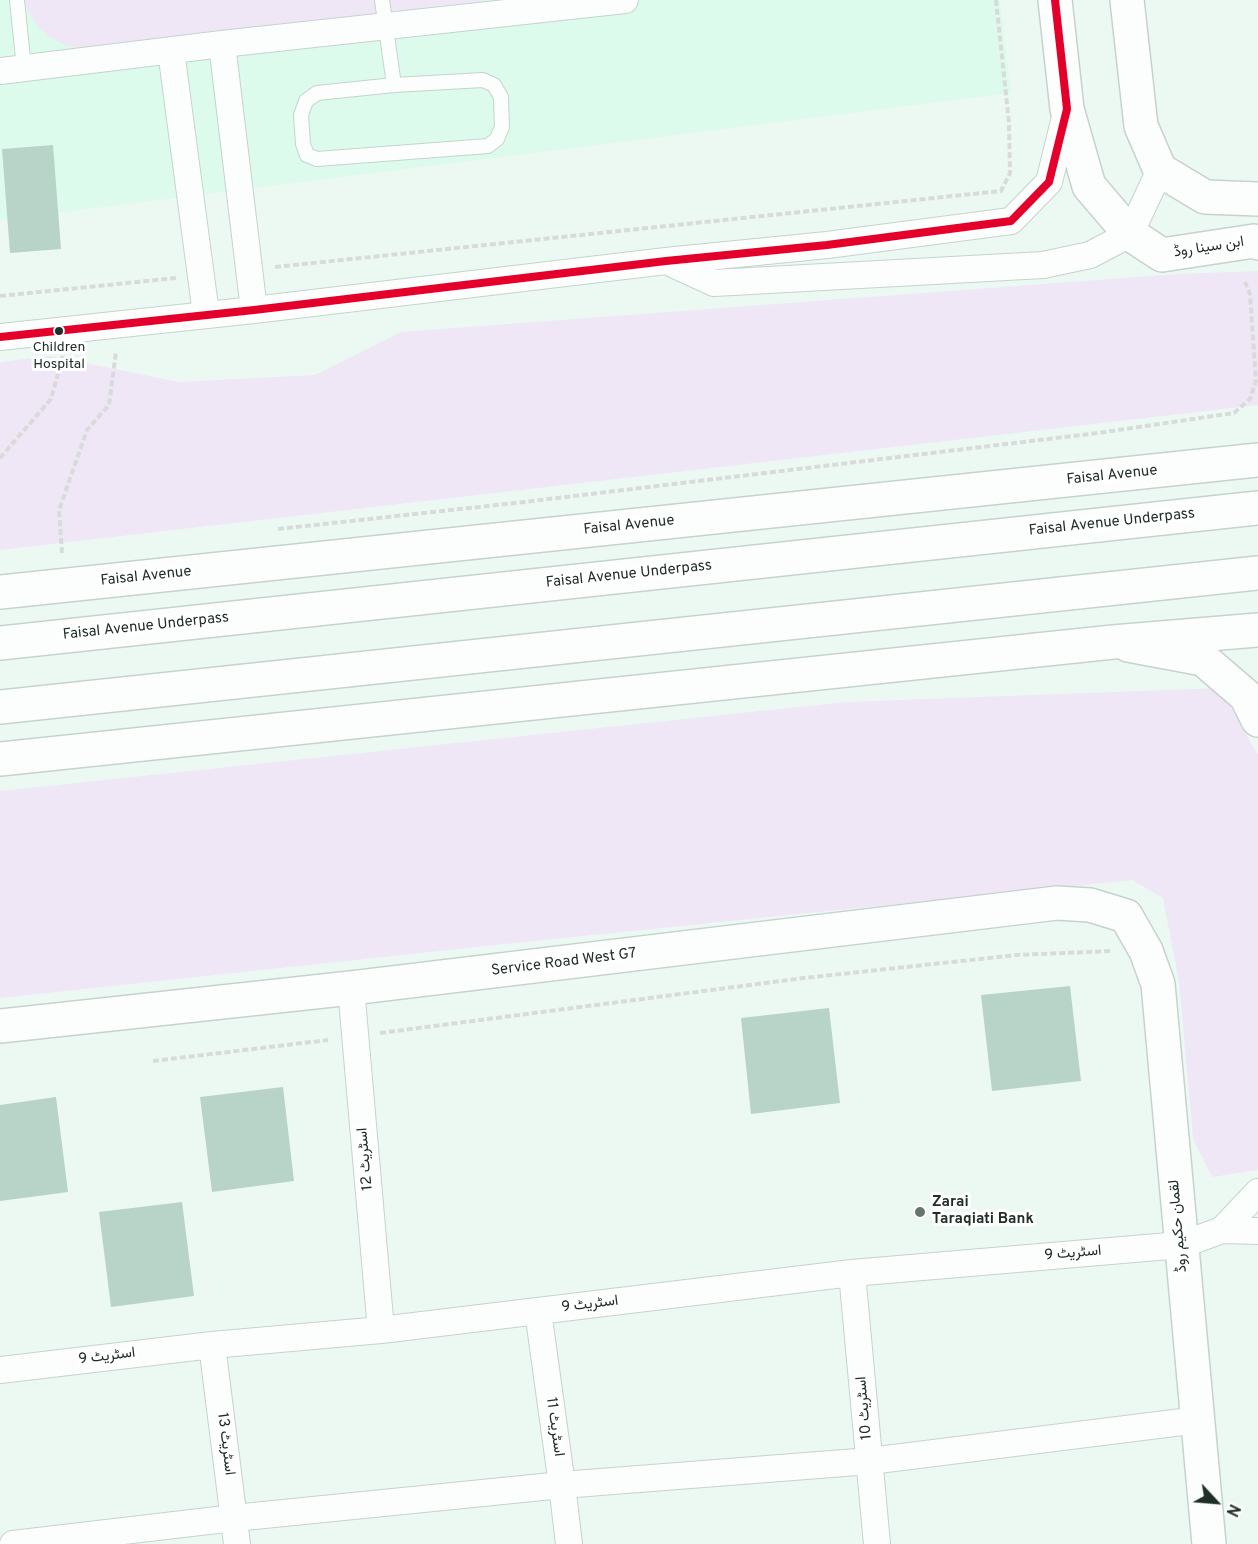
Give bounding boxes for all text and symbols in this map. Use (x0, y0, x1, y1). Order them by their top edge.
street label: ابن سینا روڈ (1173, 234, 1245, 262)
marker: Children Hospital (53, 325, 65, 337)
place label: Children Hospital (33, 340, 85, 372)
street label: Faisal Avenue (1066, 462, 1158, 490)
street label: Faisal Avenue Underpass (1028, 505, 1196, 541)
street label: Faisal Avenue (583, 512, 675, 540)
street label: Faisal Avenue Underpass (545, 557, 713, 593)
street label: Faisal Avenue (100, 563, 192, 591)
street label: Faisal Avenue Underpass (62, 609, 230, 645)
street label: Service Road West G7 (490, 945, 638, 981)
street label: اسٹریٹ 12 (354, 1127, 378, 1191)
street label: لقمان حکیم روڈ (1166, 1179, 1192, 1273)
place label: Zarai Taraqiati Bank (932, 1194, 1034, 1229)
marker: Zarai Taraqiati Bank (913, 1205, 927, 1219)
street label: اسٹریٹ 9 (1044, 1243, 1102, 1265)
street label: اسٹریٹ 9 (560, 1293, 620, 1317)
street label: اسٹریٹ 9 (77, 1345, 137, 1369)
street label: اسٹریٹ 10 (853, 1376, 877, 1440)
street label: اسٹریٹ 11 (541, 1396, 567, 1458)
street label: اسٹریٹ 13 (212, 1412, 238, 1476)
north arrow (1186, 1472, 1246, 1532)
text: N (1221, 1500, 1244, 1519)

